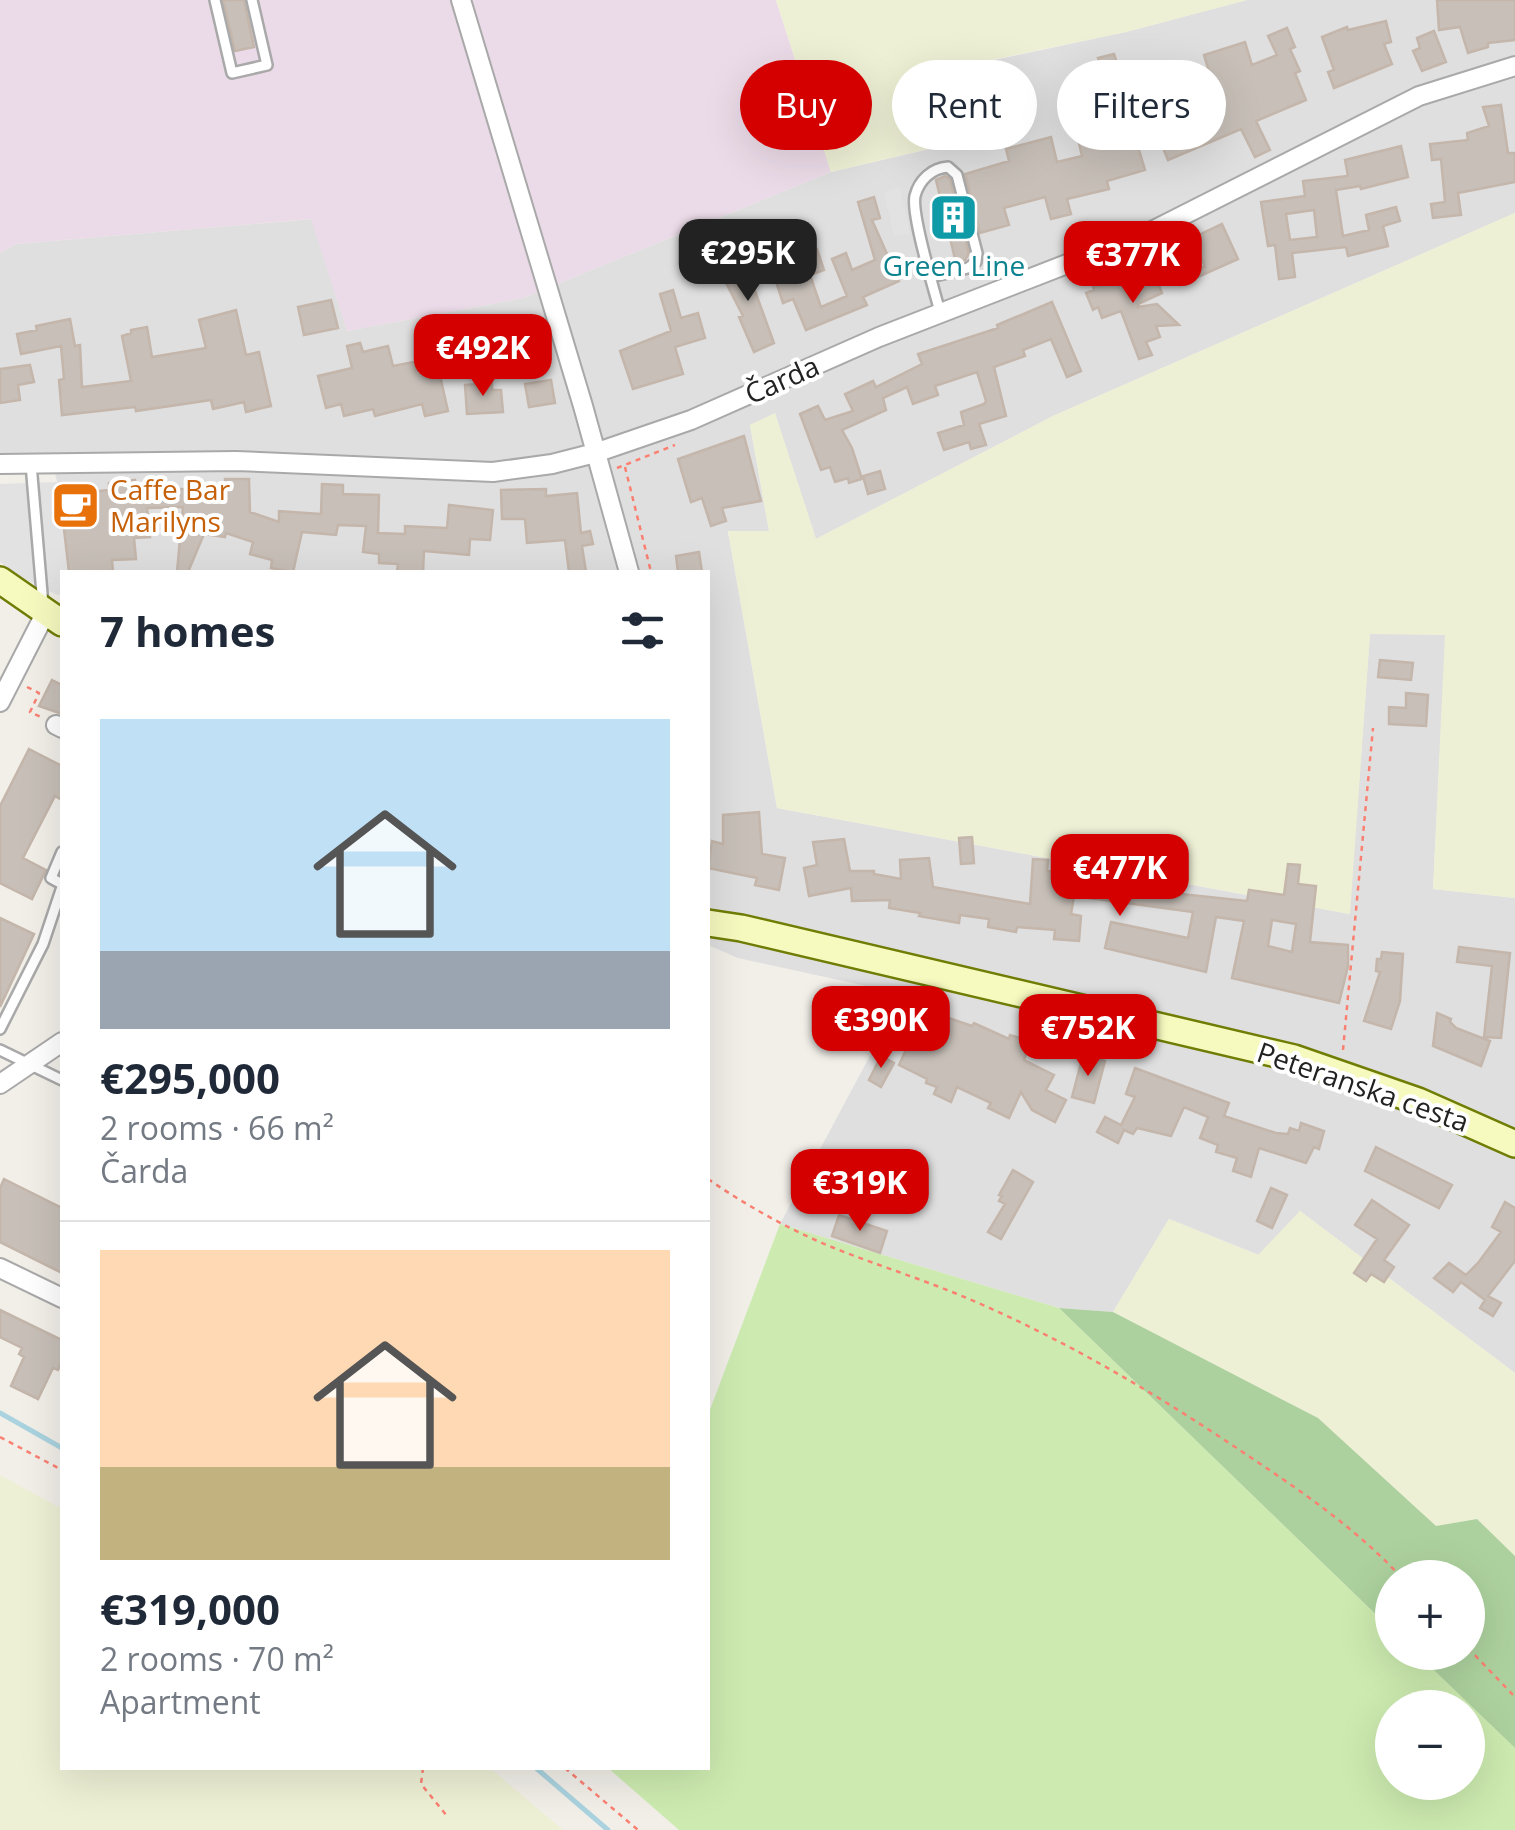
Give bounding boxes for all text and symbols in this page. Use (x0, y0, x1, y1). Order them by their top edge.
chip: Buy (740, 60, 872, 150)
chip: Rent (892, 60, 1037, 150)
chip: Filters (1057, 60, 1226, 150)
building icon: Green Line (928, 192, 980, 244)
pin: €295K (678, 219, 818, 304)
pin: €377K (1063, 221, 1203, 306)
text: €295K (701, 230, 795, 273)
text: €377K (1086, 232, 1180, 275)
place label: Green Line (883, 246, 1025, 284)
pin: €492K (413, 314, 553, 399)
text: €492K (436, 325, 530, 368)
street label: Čarda (739, 346, 825, 412)
place label: Caffe Bar Marilyns (110, 470, 231, 540)
cafe icon: Caffe Bar Marilyns (49, 480, 101, 532)
text: 7 homes (100, 602, 275, 659)
icon: filters (615, 603, 670, 658)
icon: home (295, 784, 475, 964)
pin: €477K (1050, 834, 1190, 919)
text: €477K (1073, 845, 1167, 888)
pin: €390K (811, 986, 951, 1071)
pin: €752K (1018, 994, 1158, 1079)
text: €390K (834, 997, 928, 1040)
text: €752K (1041, 1005, 1135, 1048)
street label: Peteranska cesta (1252, 1032, 1474, 1140)
text: €295,000 (100, 1049, 280, 1106)
text: 2 rooms · 66 m² (100, 1106, 334, 1149)
text: Čarda (100, 1149, 188, 1192)
pin: €319K (790, 1149, 930, 1234)
text: €319K (813, 1160, 907, 1203)
icon: home (295, 1315, 475, 1495)
map controls (1375, 1560, 1485, 1800)
button: + (1375, 1560, 1485, 1670)
text: €319,000 (100, 1580, 280, 1637)
text: 2 rooms · 70 m² (100, 1637, 334, 1680)
text: Apartment (100, 1680, 261, 1723)
button: − (1375, 1690, 1485, 1800)

